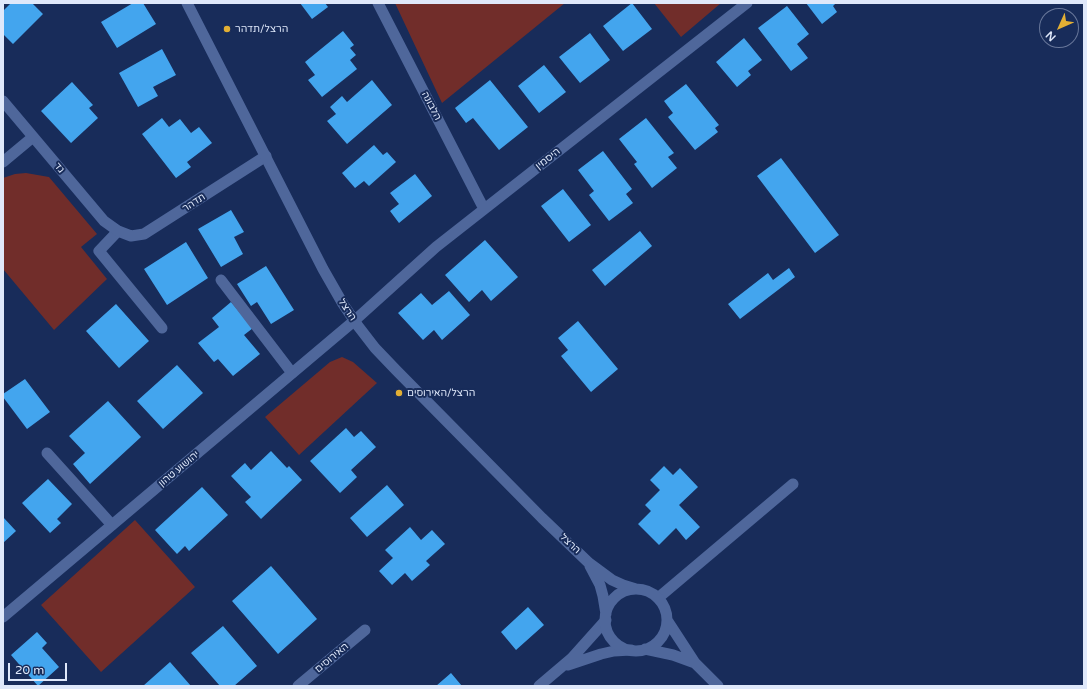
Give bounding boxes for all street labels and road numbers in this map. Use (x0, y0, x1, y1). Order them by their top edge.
street label: הלבונה (419, 89, 443, 123)
street label: היסמין (533, 146, 563, 172)
street label: גד (51, 160, 67, 176)
street label: תדהר (180, 191, 208, 215)
street label: הרצל (335, 297, 359, 323)
street label: יהושוע טהון (156, 449, 202, 489)
street label: הרצל (557, 532, 583, 556)
street label: האירוסים (313, 641, 351, 675)

